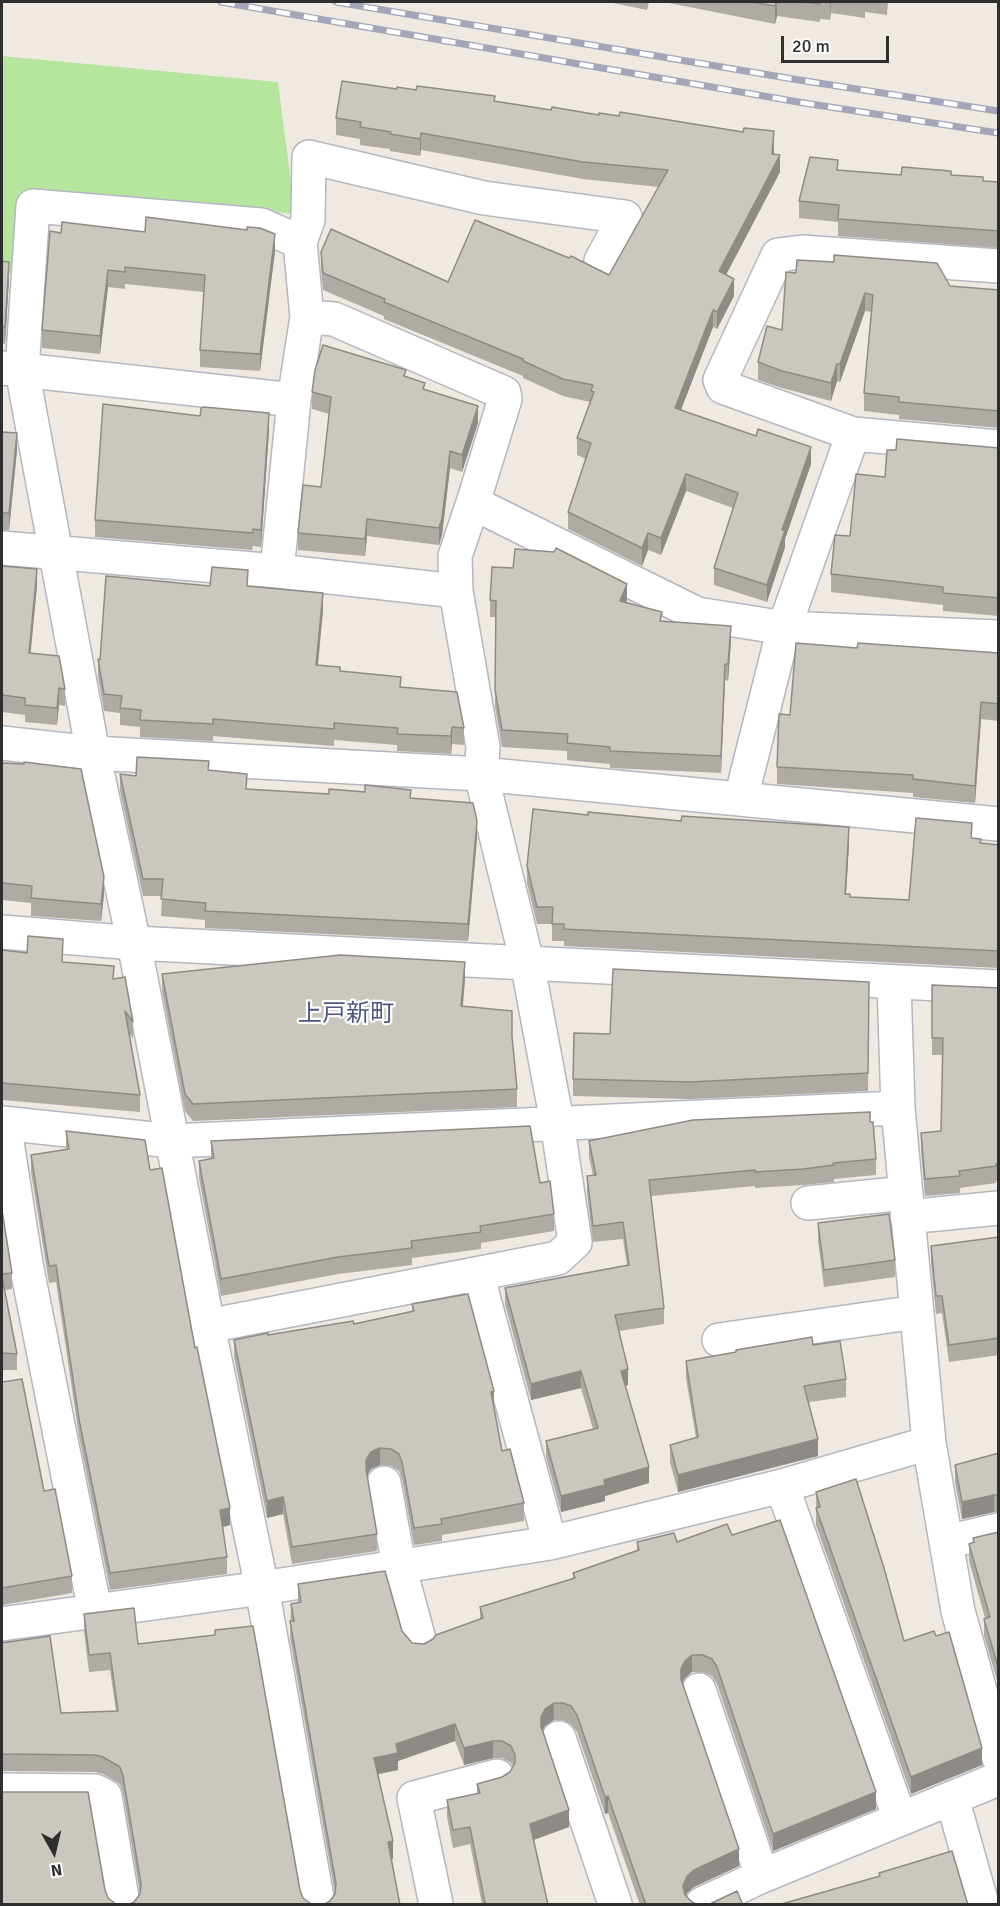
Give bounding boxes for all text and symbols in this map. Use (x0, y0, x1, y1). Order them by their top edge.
scale bar (784, 24, 892, 62)
text: 20 m (792, 35, 830, 57)
district label: 上戸新町 (298, 1001, 394, 1029)
north arrow (24, 1822, 84, 1882)
text: N (50, 1859, 63, 1881)

